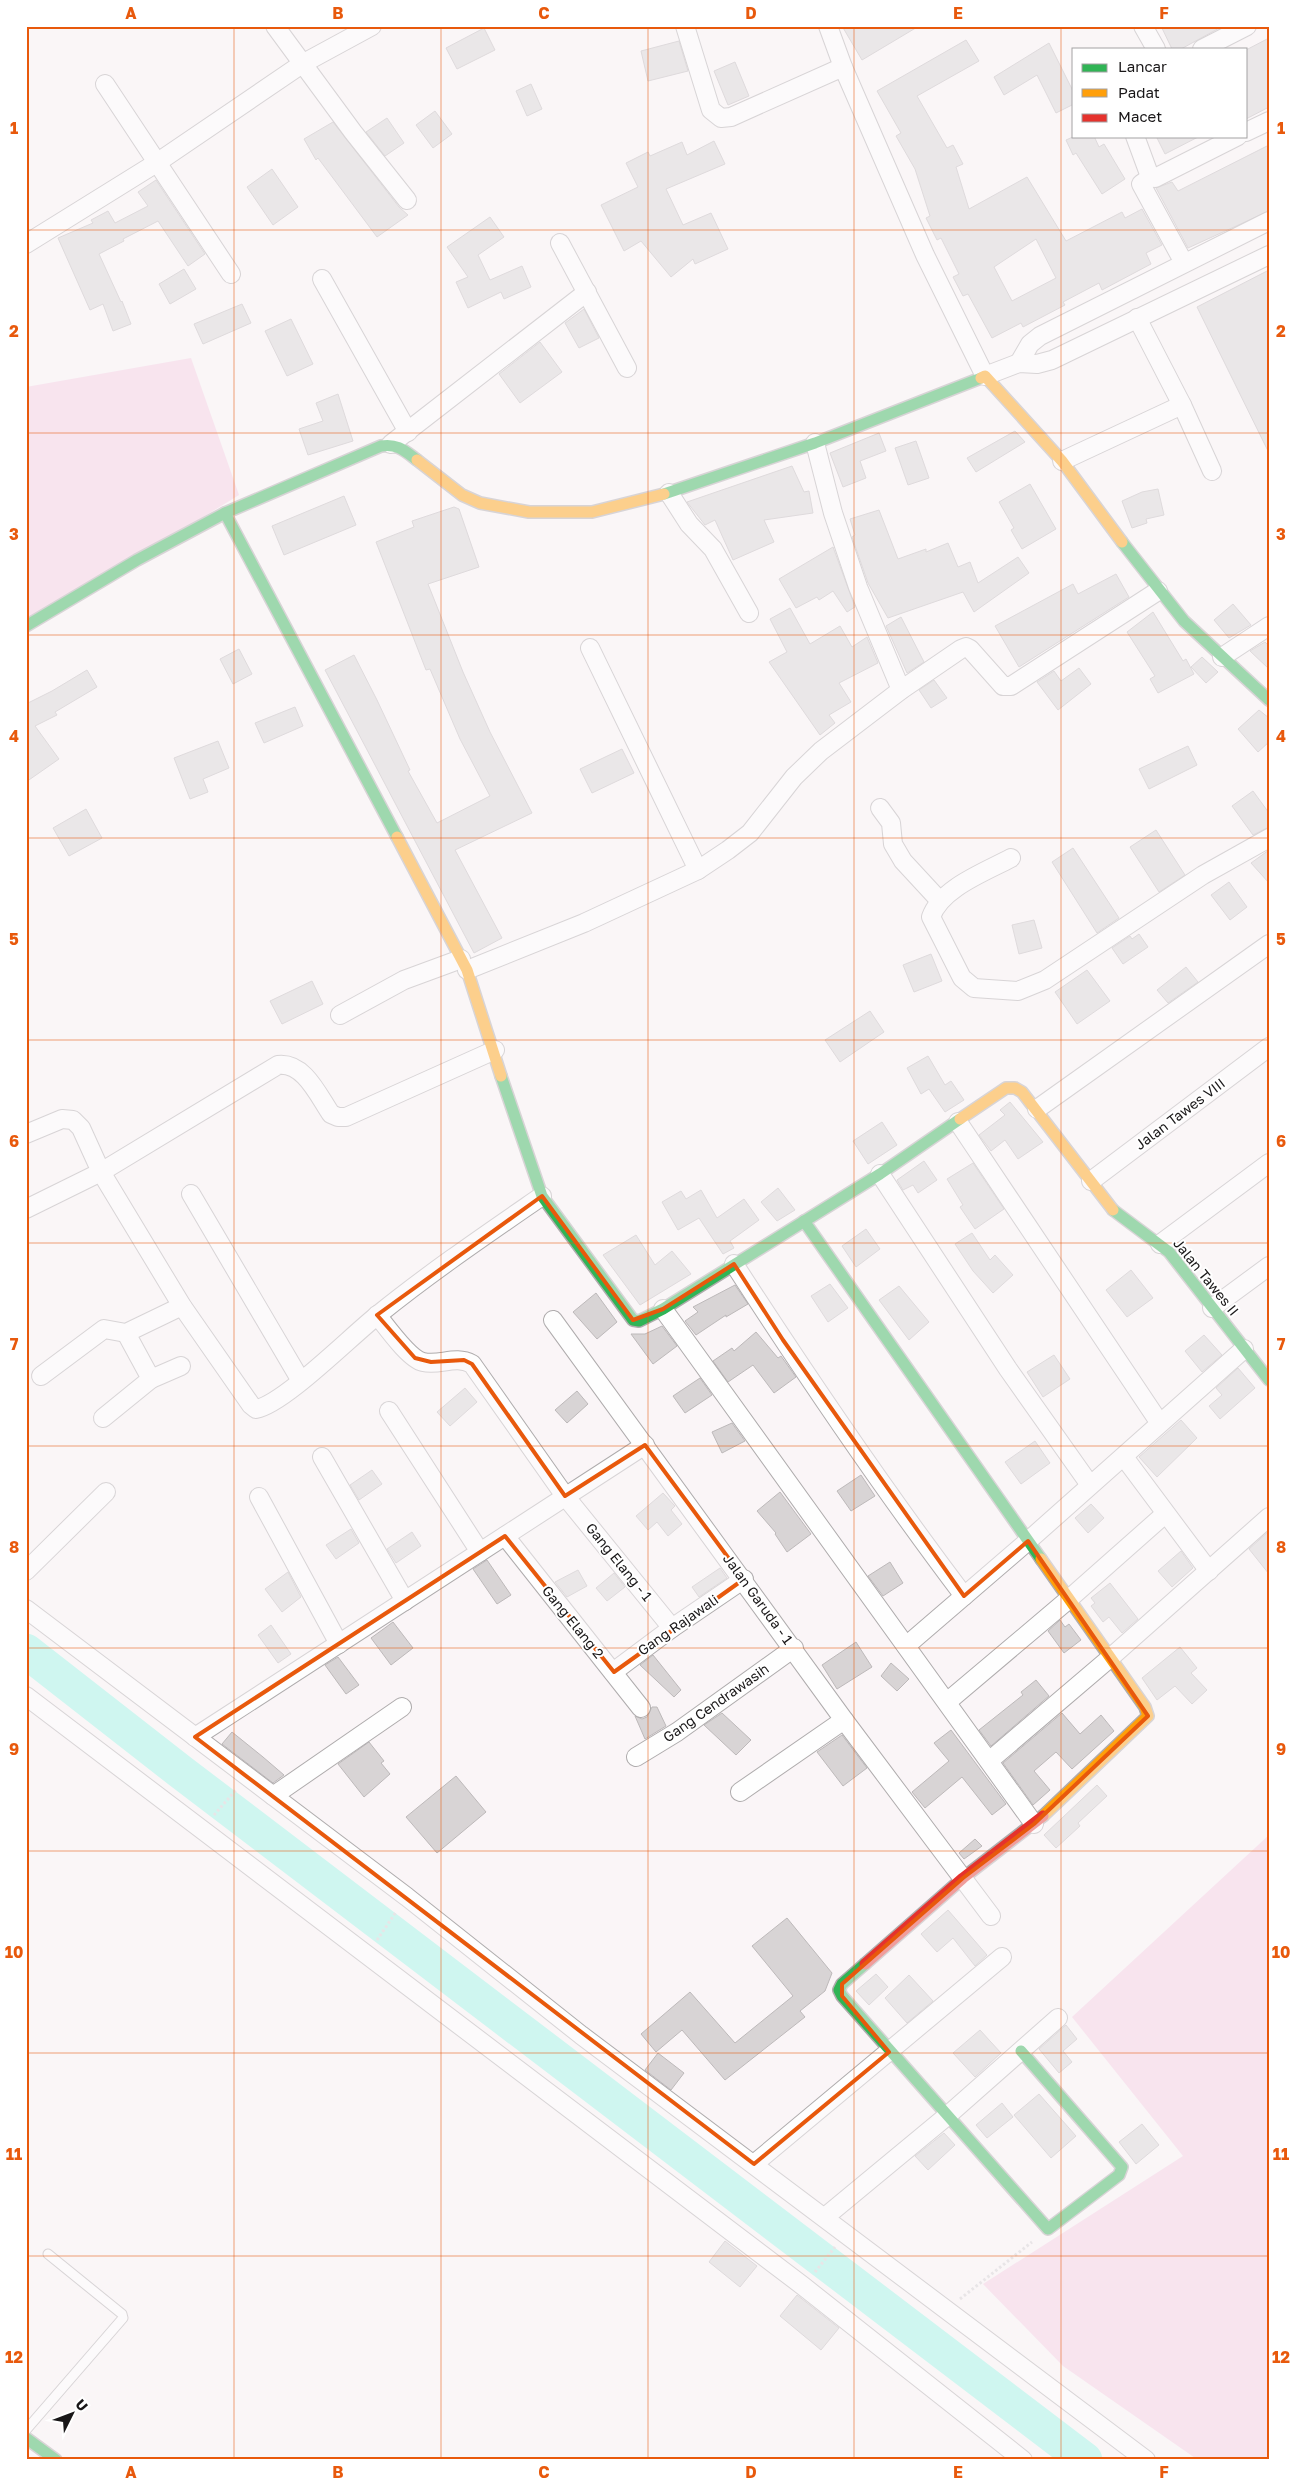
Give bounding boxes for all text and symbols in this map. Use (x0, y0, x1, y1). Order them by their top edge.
text: A (125, 3, 137, 23)
text: B (332, 3, 344, 23)
text: C (538, 3, 550, 23)
text: D (745, 3, 757, 23)
text: E (953, 3, 963, 23)
text: F (1159, 3, 1169, 23)
legend (1072, 48, 1248, 138)
text: Lancar (1118, 57, 1167, 75)
text: Padat (1118, 83, 1160, 101)
text: Macet (1118, 107, 1162, 125)
text: 1 (10, 118, 18, 138)
text: 1 (1277, 118, 1285, 138)
text: 2 (9, 321, 19, 341)
text: 2 (1276, 321, 1286, 341)
text: 3 (9, 524, 19, 544)
text: 3 (1276, 524, 1286, 544)
text: 4 (9, 726, 19, 746)
text: 4 (1276, 726, 1286, 746)
text: 5 (9, 929, 19, 949)
text: 5 (1276, 929, 1286, 949)
street label: Jalan Tawes VIII (1131, 1074, 1228, 1153)
text: 6 (9, 1131, 19, 1151)
text: 6 (1276, 1131, 1286, 1151)
street label: Jalan Tawes II (1170, 1235, 1243, 1319)
text: 7 (10, 1334, 19, 1354)
text: 7 (1277, 1334, 1286, 1354)
street label: Gang Elang - 1 (583, 1519, 656, 1604)
text: 8 (9, 1537, 19, 1557)
text: 8 (1276, 1537, 1286, 1557)
street label: Jalan Garuda - 1 (720, 1550, 797, 1647)
street label: Gang Elang 2 (539, 1582, 608, 1661)
street label: Gang Rajawali (634, 1591, 721, 1659)
street label: Gang Cendrawasih (660, 1660, 772, 1745)
text: 9 (9, 1739, 19, 1759)
text: 9 (1276, 1739, 1286, 1759)
text: 10 (5, 1942, 23, 1962)
text: 10 (1272, 1942, 1290, 1962)
text: 11 (6, 2144, 22, 2164)
text: 11 (1273, 2144, 1289, 2164)
text: 12 (5, 2347, 23, 2367)
text: 12 (1272, 2347, 1290, 2367)
north arrow (48, 2388, 98, 2438)
text: U (72, 2395, 92, 2414)
text: A (125, 2462, 137, 2482)
text: B (332, 2462, 344, 2482)
text: C (538, 2462, 550, 2482)
text: D (745, 2462, 757, 2482)
text: E (953, 2462, 963, 2482)
text: F (1159, 2462, 1169, 2482)

